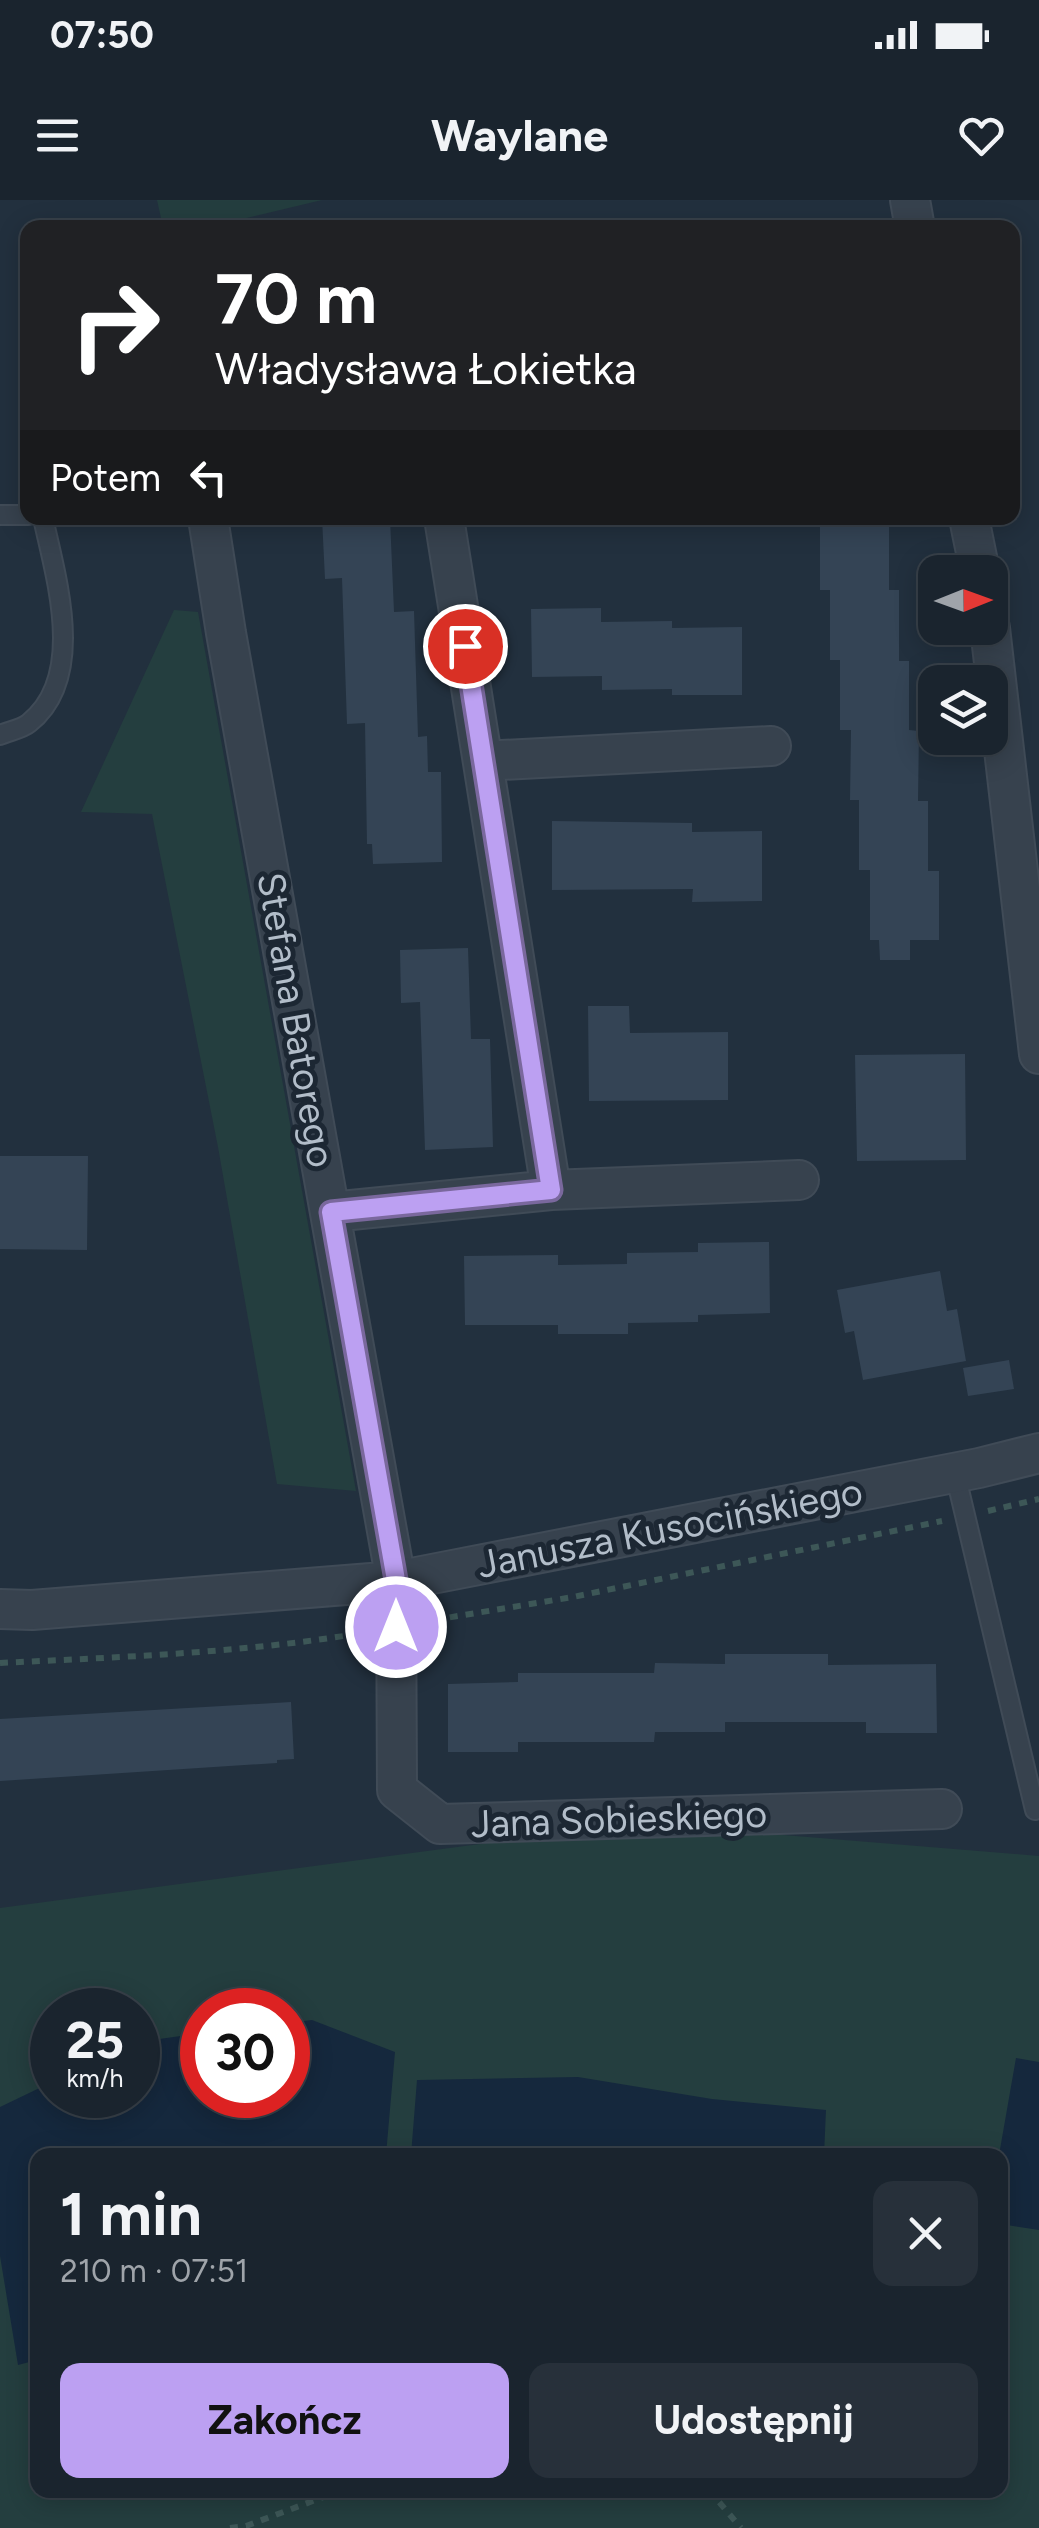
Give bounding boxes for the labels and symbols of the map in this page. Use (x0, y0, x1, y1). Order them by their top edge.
north arrow (918, 555, 1008, 645)
pin (423, 604, 508, 689)
street label: Stefana Batorego (247, 869, 345, 1171)
street label: Janusza Kusocińskiego (474, 1468, 866, 1588)
position arrow (344, 1575, 448, 1679)
street label: Jana Sobieskiego (470, 1791, 768, 1847)
speed limit sign: 30 (180, 1988, 310, 2118)

